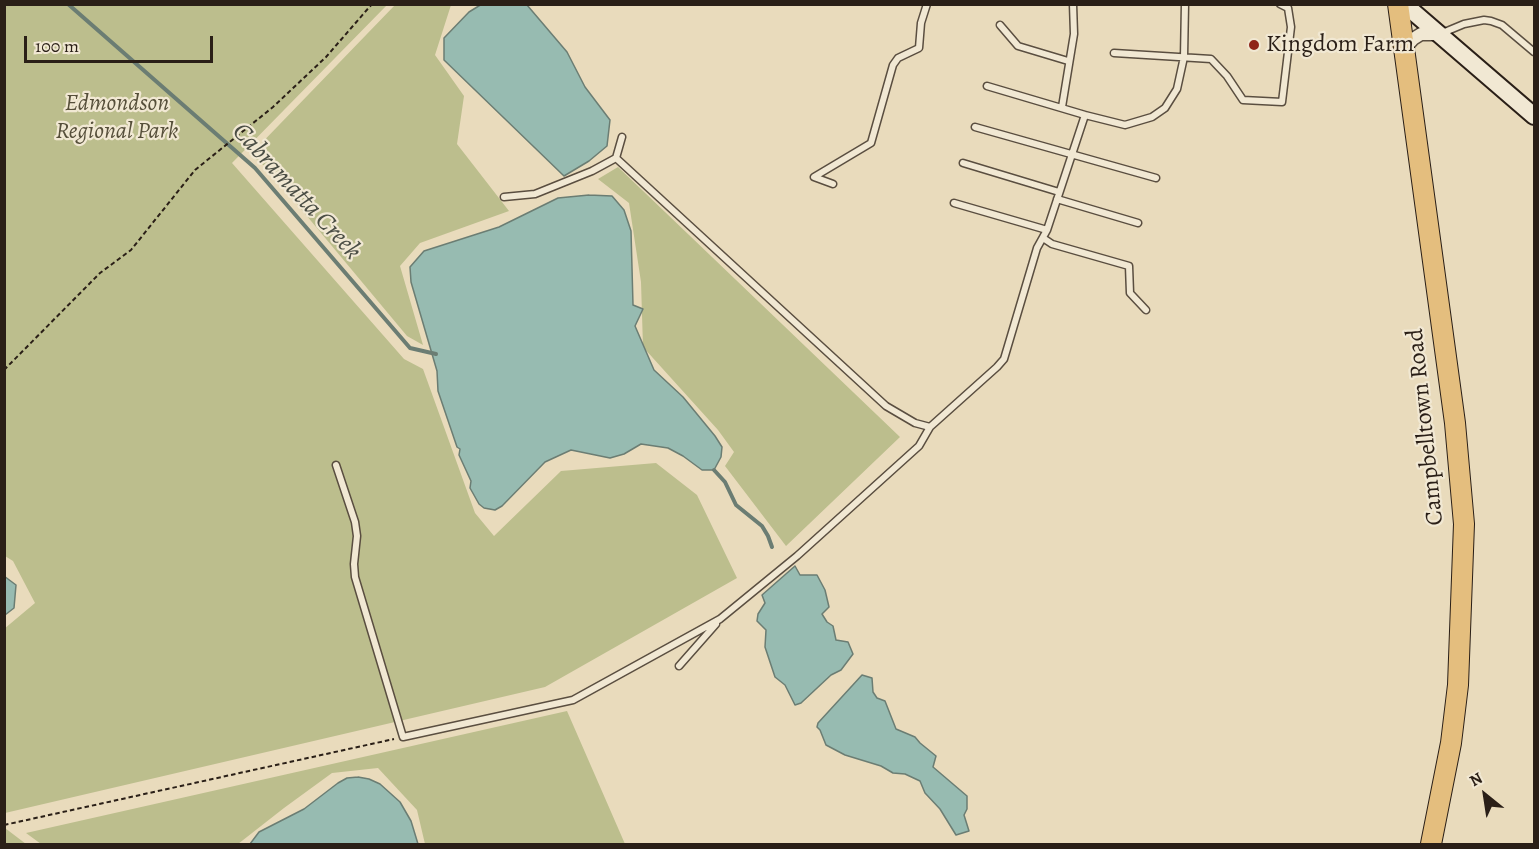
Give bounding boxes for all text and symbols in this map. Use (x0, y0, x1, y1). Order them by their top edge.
scale bar (27, 24, 216, 62)
place label: Kingdom Farm (1266, 31, 1414, 59)
text: 100 m (35, 34, 79, 58)
marker: Kingdom Farm (1247, 38, 1261, 52)
park label: Edmondson Regional Park (55, 90, 179, 146)
water label: Cabramatta Creek (225, 117, 367, 267)
street label: Campbelltown Road (1401, 327, 1451, 527)
north arrow (1455, 765, 1515, 825)
text: N (1465, 767, 1487, 792)

